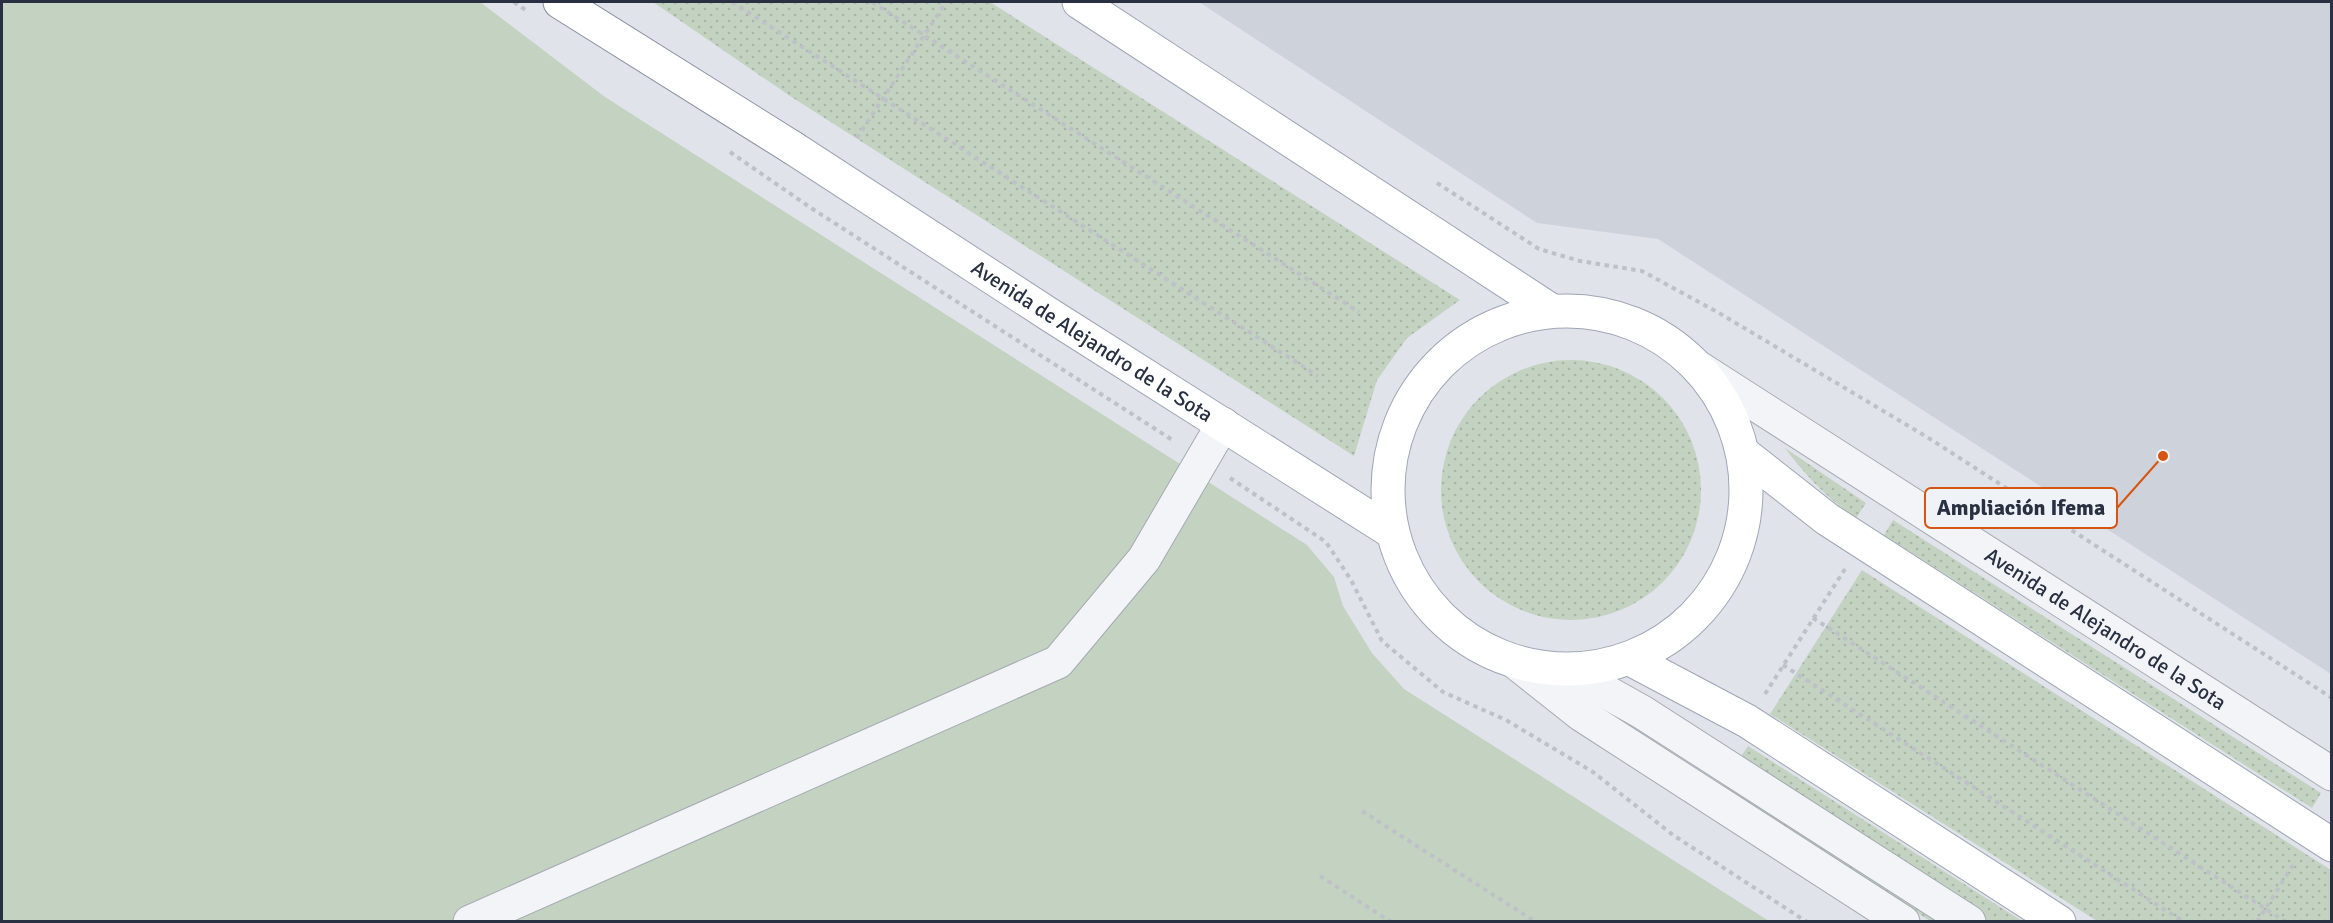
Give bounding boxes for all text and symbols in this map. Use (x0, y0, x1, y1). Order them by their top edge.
street label: Avenida de Alejandro de la Sota (966, 254, 1218, 428)
callout: Ampliación Ifema (1925, 488, 2117, 528)
text: Ampliación Ifema (1937, 494, 2105, 521)
street label: Avenida de Alejandro de la Sota (1980, 542, 2231, 716)

